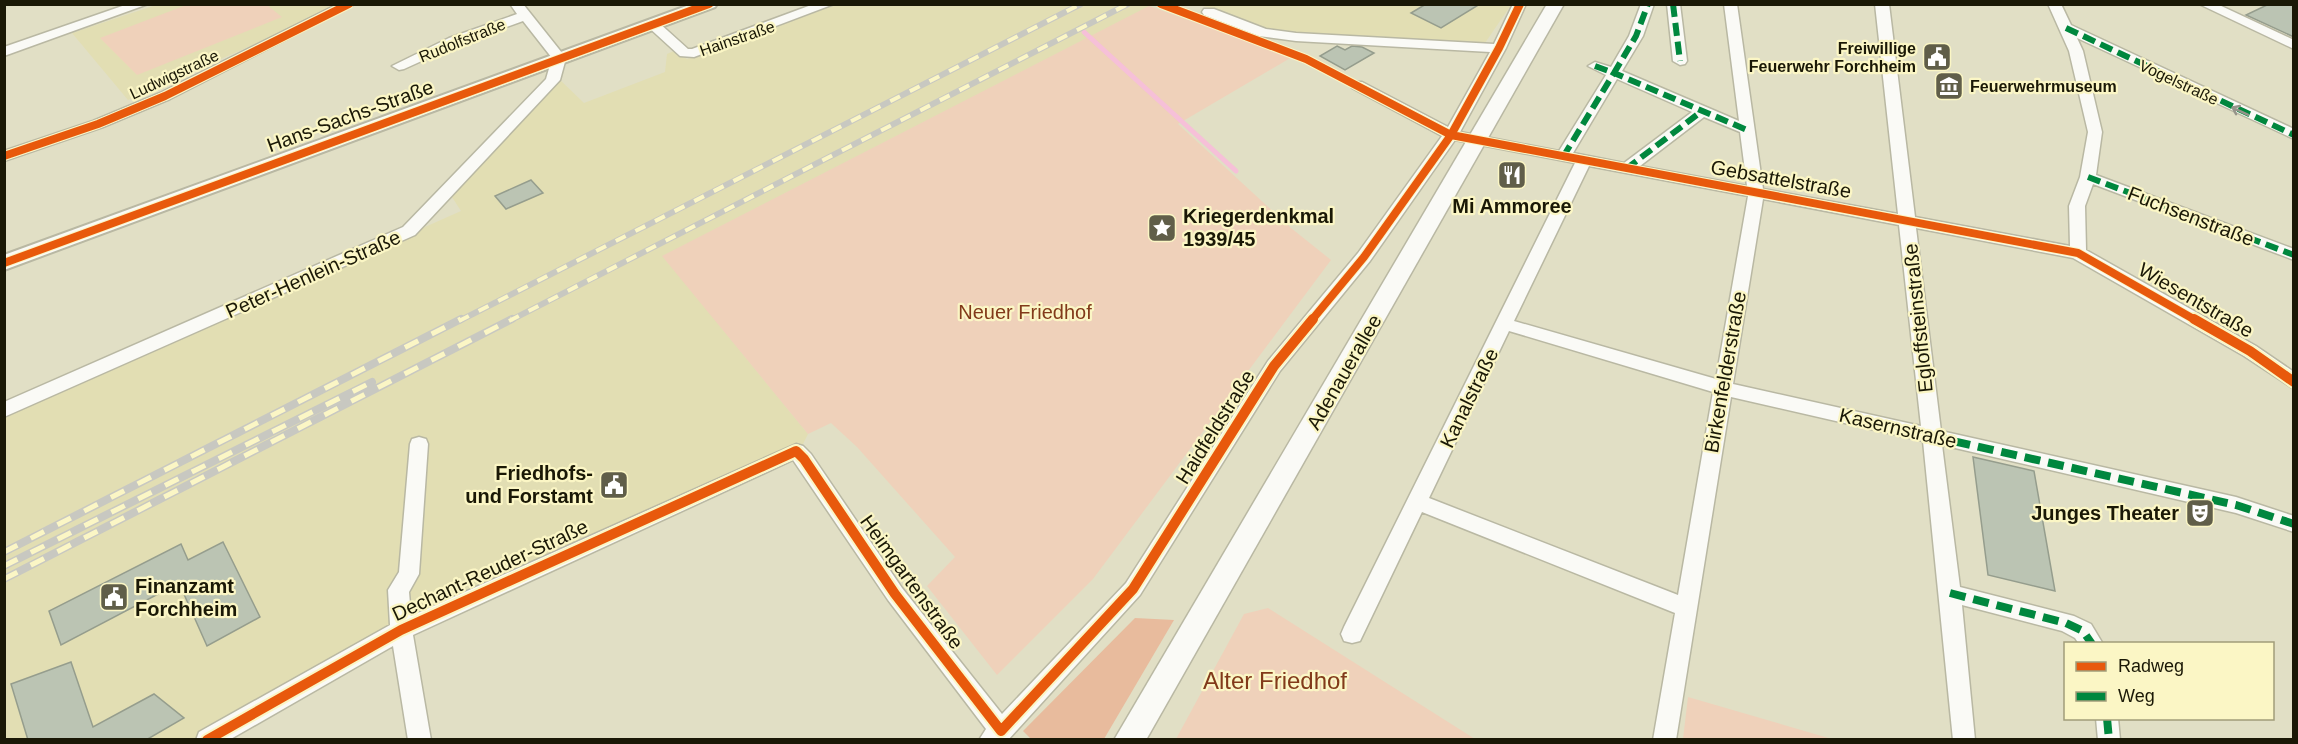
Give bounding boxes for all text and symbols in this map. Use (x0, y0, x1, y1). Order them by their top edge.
street label: Rudolfstraße (417, 15, 508, 66)
street label: Hainstraße (697, 18, 777, 59)
place label: Freiwillige Feuerwehr Forchheim (1749, 40, 1916, 75)
public building icon: Freiwillige Feuerwehr Forchheim (1921, 41, 1953, 73)
street label: Ludwigstraße (127, 46, 221, 102)
street label: Vogelstraße (2137, 57, 2221, 108)
museum icon: Feuerwehrmuseum (1933, 70, 1965, 102)
street label: Hans-Sachs-Straße (264, 76, 436, 156)
place label: Feuerwehrmuseum (1970, 78, 2117, 95)
one-way arrow (2232, 104, 2250, 116)
street label: Gebsattelstraße (1709, 156, 1853, 202)
restaurant icon: Mi Ammoree (1496, 159, 1528, 191)
street label: Fuchsenstraße (2125, 182, 2257, 250)
place label: Mi Ammoree (1452, 195, 1572, 217)
place label: Kriegerdenkmal 1939/45 (1183, 205, 1334, 250)
place icon: Kriegerdenkmal 1939/45 (1146, 212, 1178, 244)
street label: Peter-Henlein-Straße (222, 226, 404, 322)
street label: Egloffsteinstraße (1899, 242, 1937, 394)
street label: Wiesentstraße (2135, 258, 2257, 342)
street label: Birkenfelderstraße (1700, 290, 1750, 454)
park label: Neuer Friedhof (958, 301, 1092, 323)
street label: Adenauerallee (1302, 311, 1386, 433)
street label: Kanalstraße (1435, 345, 1503, 451)
street label: Haidfeldstraße (1171, 366, 1259, 488)
street label: Kasernstraße (1837, 404, 1959, 452)
place label: Friedhofs- und Forstamt (465, 462, 593, 507)
public building icon: Friedhofs- und Forstamt (598, 469, 630, 501)
theatre icon: Junges Theater (2184, 497, 2216, 529)
place label: Junges Theater (2031, 502, 2179, 524)
street label: Heimgartenstraße (856, 511, 968, 653)
street label: Dechant-Reuder-Straße (389, 515, 591, 625)
place label: Finanzamt Forchheim (135, 575, 237, 620)
public building icon: Finanzamt Forchheim (98, 581, 130, 613)
legend (2064, 642, 2274, 720)
text: Radweg (2118, 656, 2184, 676)
park label: Alter Friedhof (1203, 667, 1347, 694)
text: Weg (2118, 686, 2155, 706)

